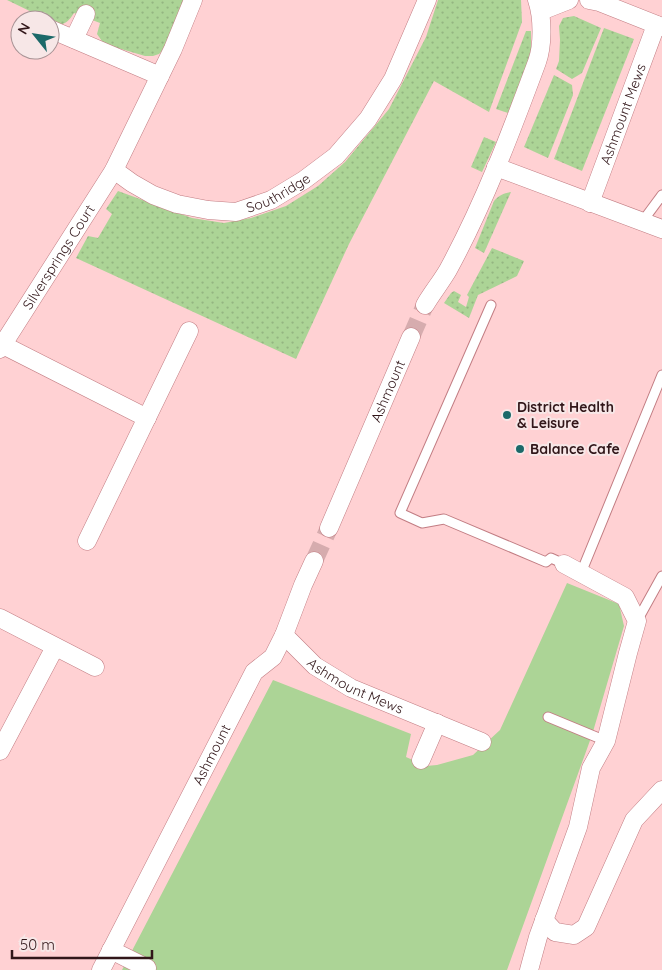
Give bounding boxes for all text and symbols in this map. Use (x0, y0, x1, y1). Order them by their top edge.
north arrow (10, 10, 60, 60)
text: N (13, 20, 34, 37)
street label: Ashmount Mews (596, 61, 650, 167)
street label: Southridge (244, 169, 314, 217)
street label: Silversprings Court (19, 201, 99, 313)
street label: Ashmount (367, 357, 409, 425)
place label: District Health & Leisure (517, 398, 614, 432)
marker: District Health & Leisure (501, 409, 513, 421)
place label: Balance Cafe (530, 440, 620, 458)
marker: Balance Cafe (514, 443, 526, 455)
street label: Ashmount Mews (303, 654, 406, 718)
street label: Ashmount (189, 721, 235, 788)
scale bar (12, 928, 152, 960)
text: 50 m (20, 935, 55, 954)

